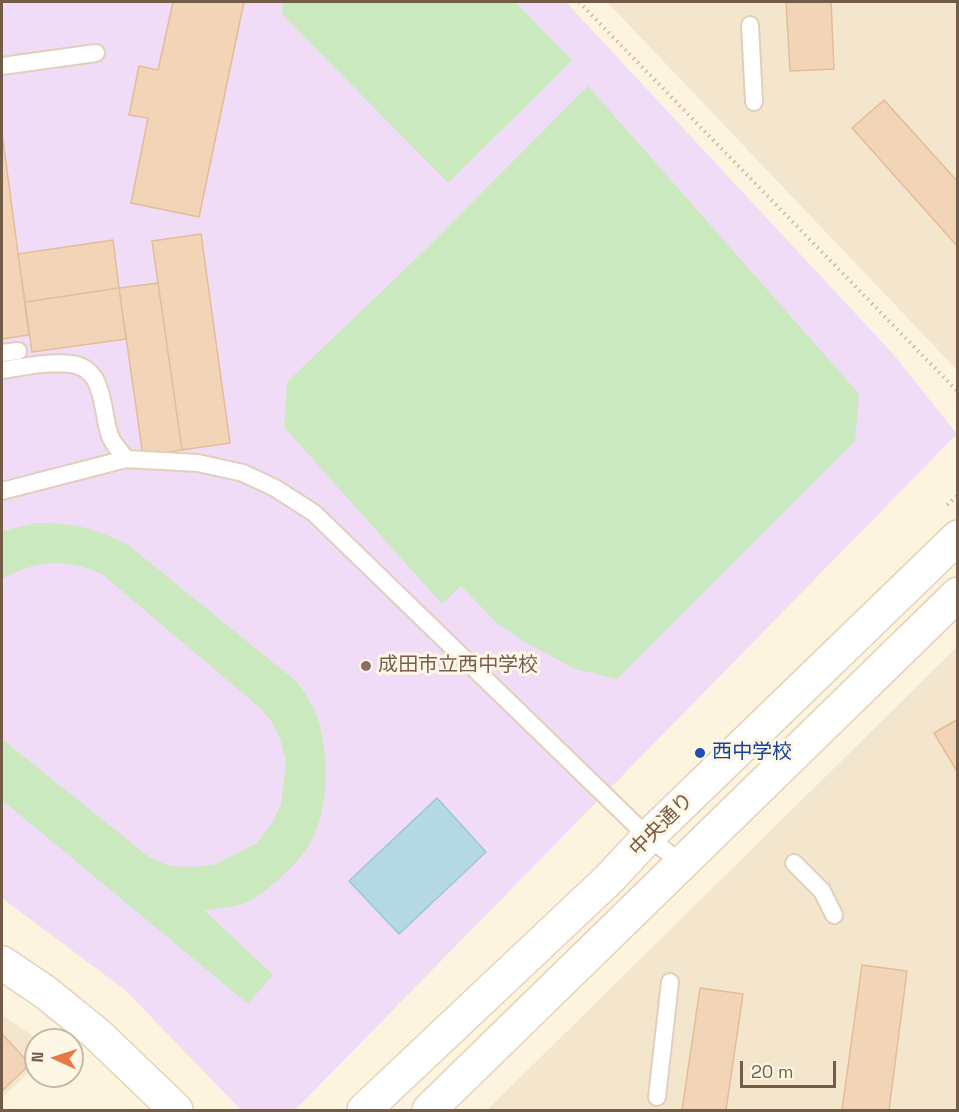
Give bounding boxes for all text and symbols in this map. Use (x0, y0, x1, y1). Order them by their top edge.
place label: 成田市立西中学校 (378, 654, 538, 678)
marker: 成田市立西中学校 (359, 659, 373, 673)
place label: 西中学校 (712, 741, 792, 765)
marker: 西中学校 (693, 746, 707, 760)
street label: 中央通り (625, 788, 699, 862)
north arrow (24, 1028, 84, 1088)
scale bar (743, 1049, 839, 1087)
text: N (27, 1051, 48, 1063)
text: 20 m (751, 1060, 794, 1083)

